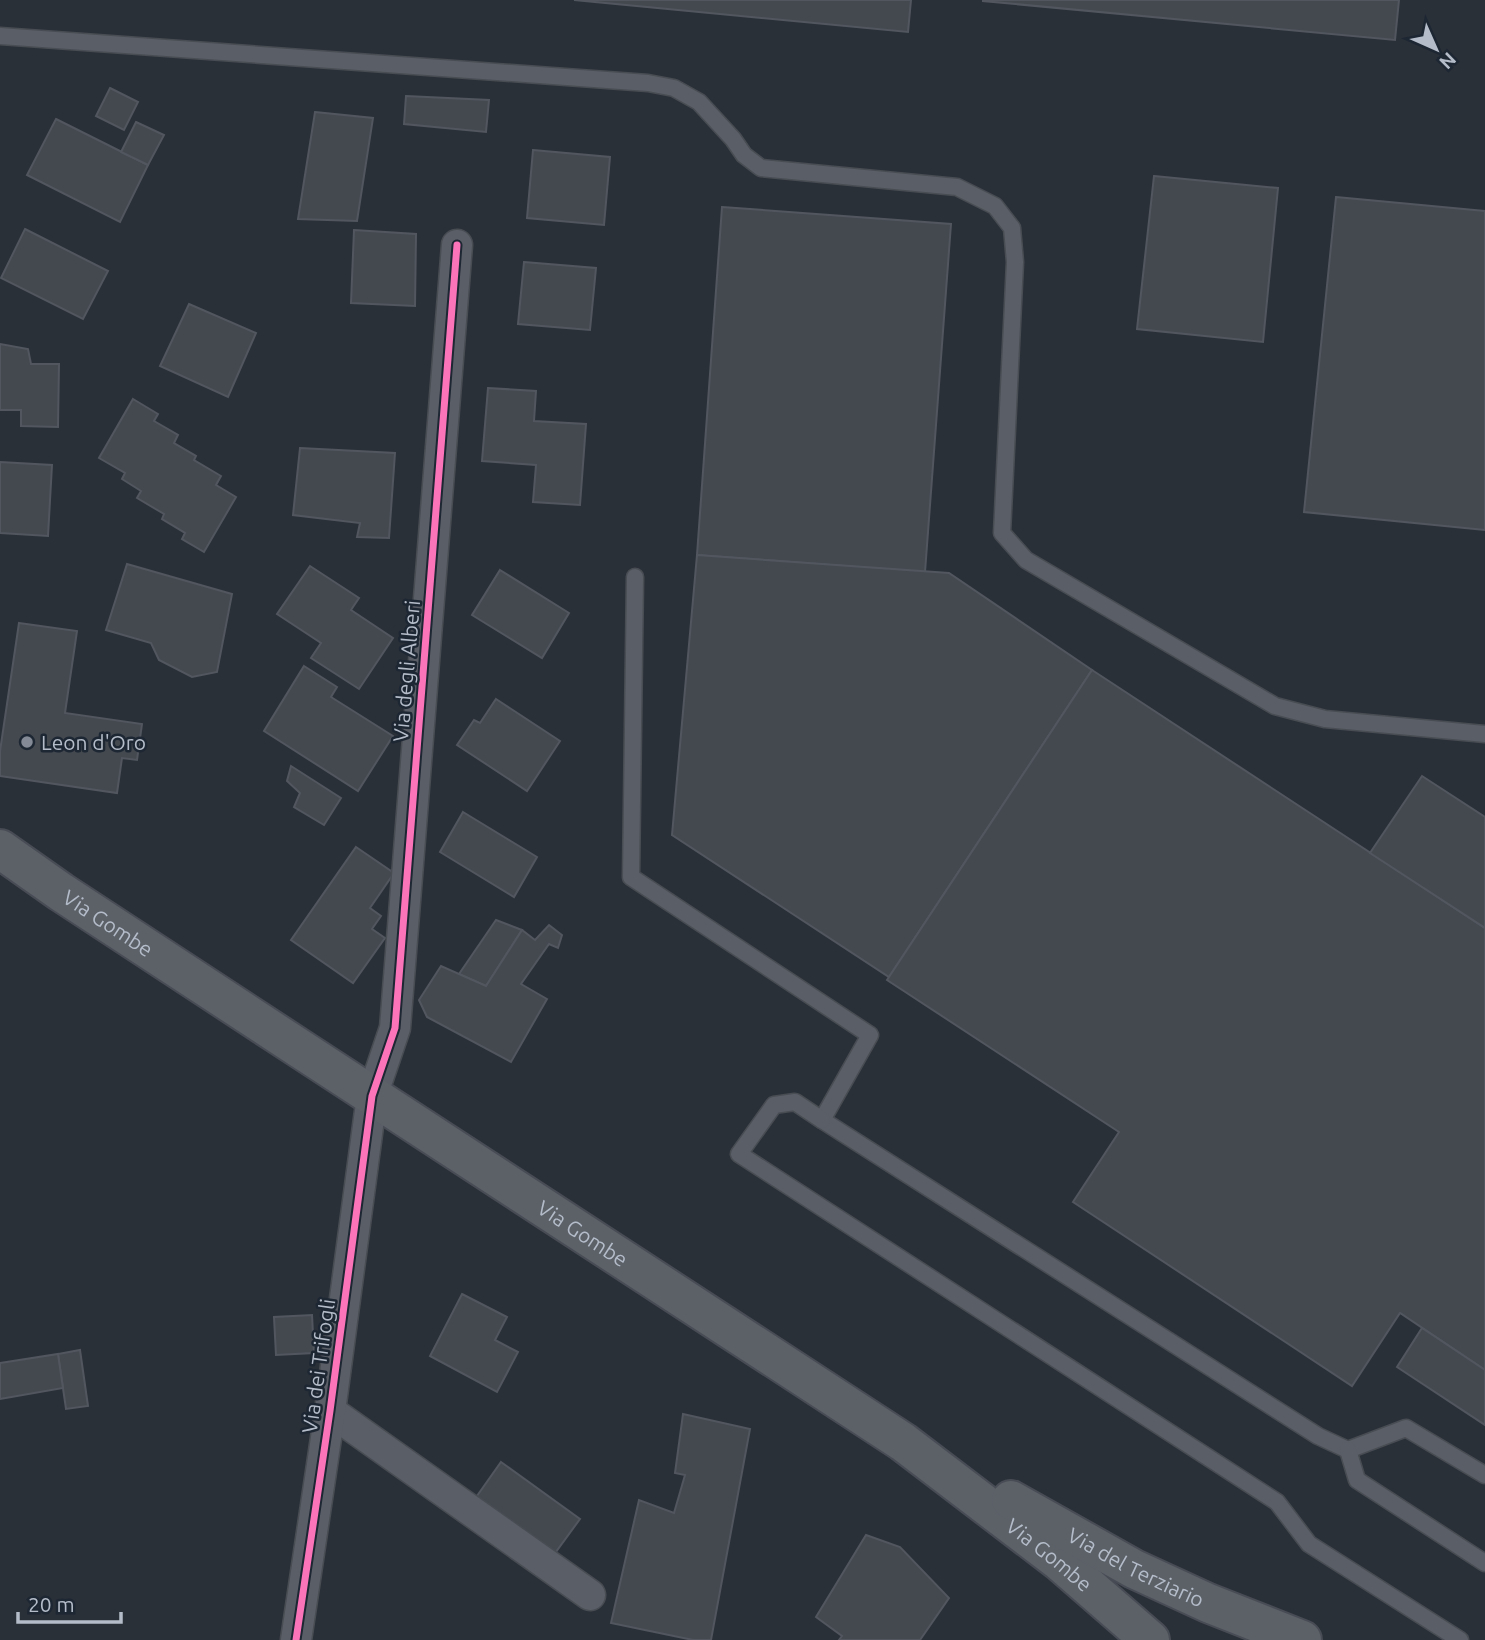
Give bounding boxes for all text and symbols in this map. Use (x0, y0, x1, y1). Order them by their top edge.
north arrow (1401, 14, 1471, 84)
text: N (1435, 48, 1461, 74)
street label: Via degli Alberi (388, 599, 424, 743)
place label: Leon d'Oro (41, 730, 146, 754)
marker: Leon d'Oro (19, 734, 35, 750)
street label: Via Gombe (58, 885, 158, 961)
street label: Via Gombe (533, 1195, 632, 1271)
street label: Via dei Trifogli (297, 1297, 339, 1435)
street label: Via Gombe (1002, 1513, 1097, 1596)
street label: Via del Terziario (1063, 1522, 1208, 1612)
scale bar (18, 1580, 121, 1624)
text: 20 m (28, 1592, 75, 1616)

